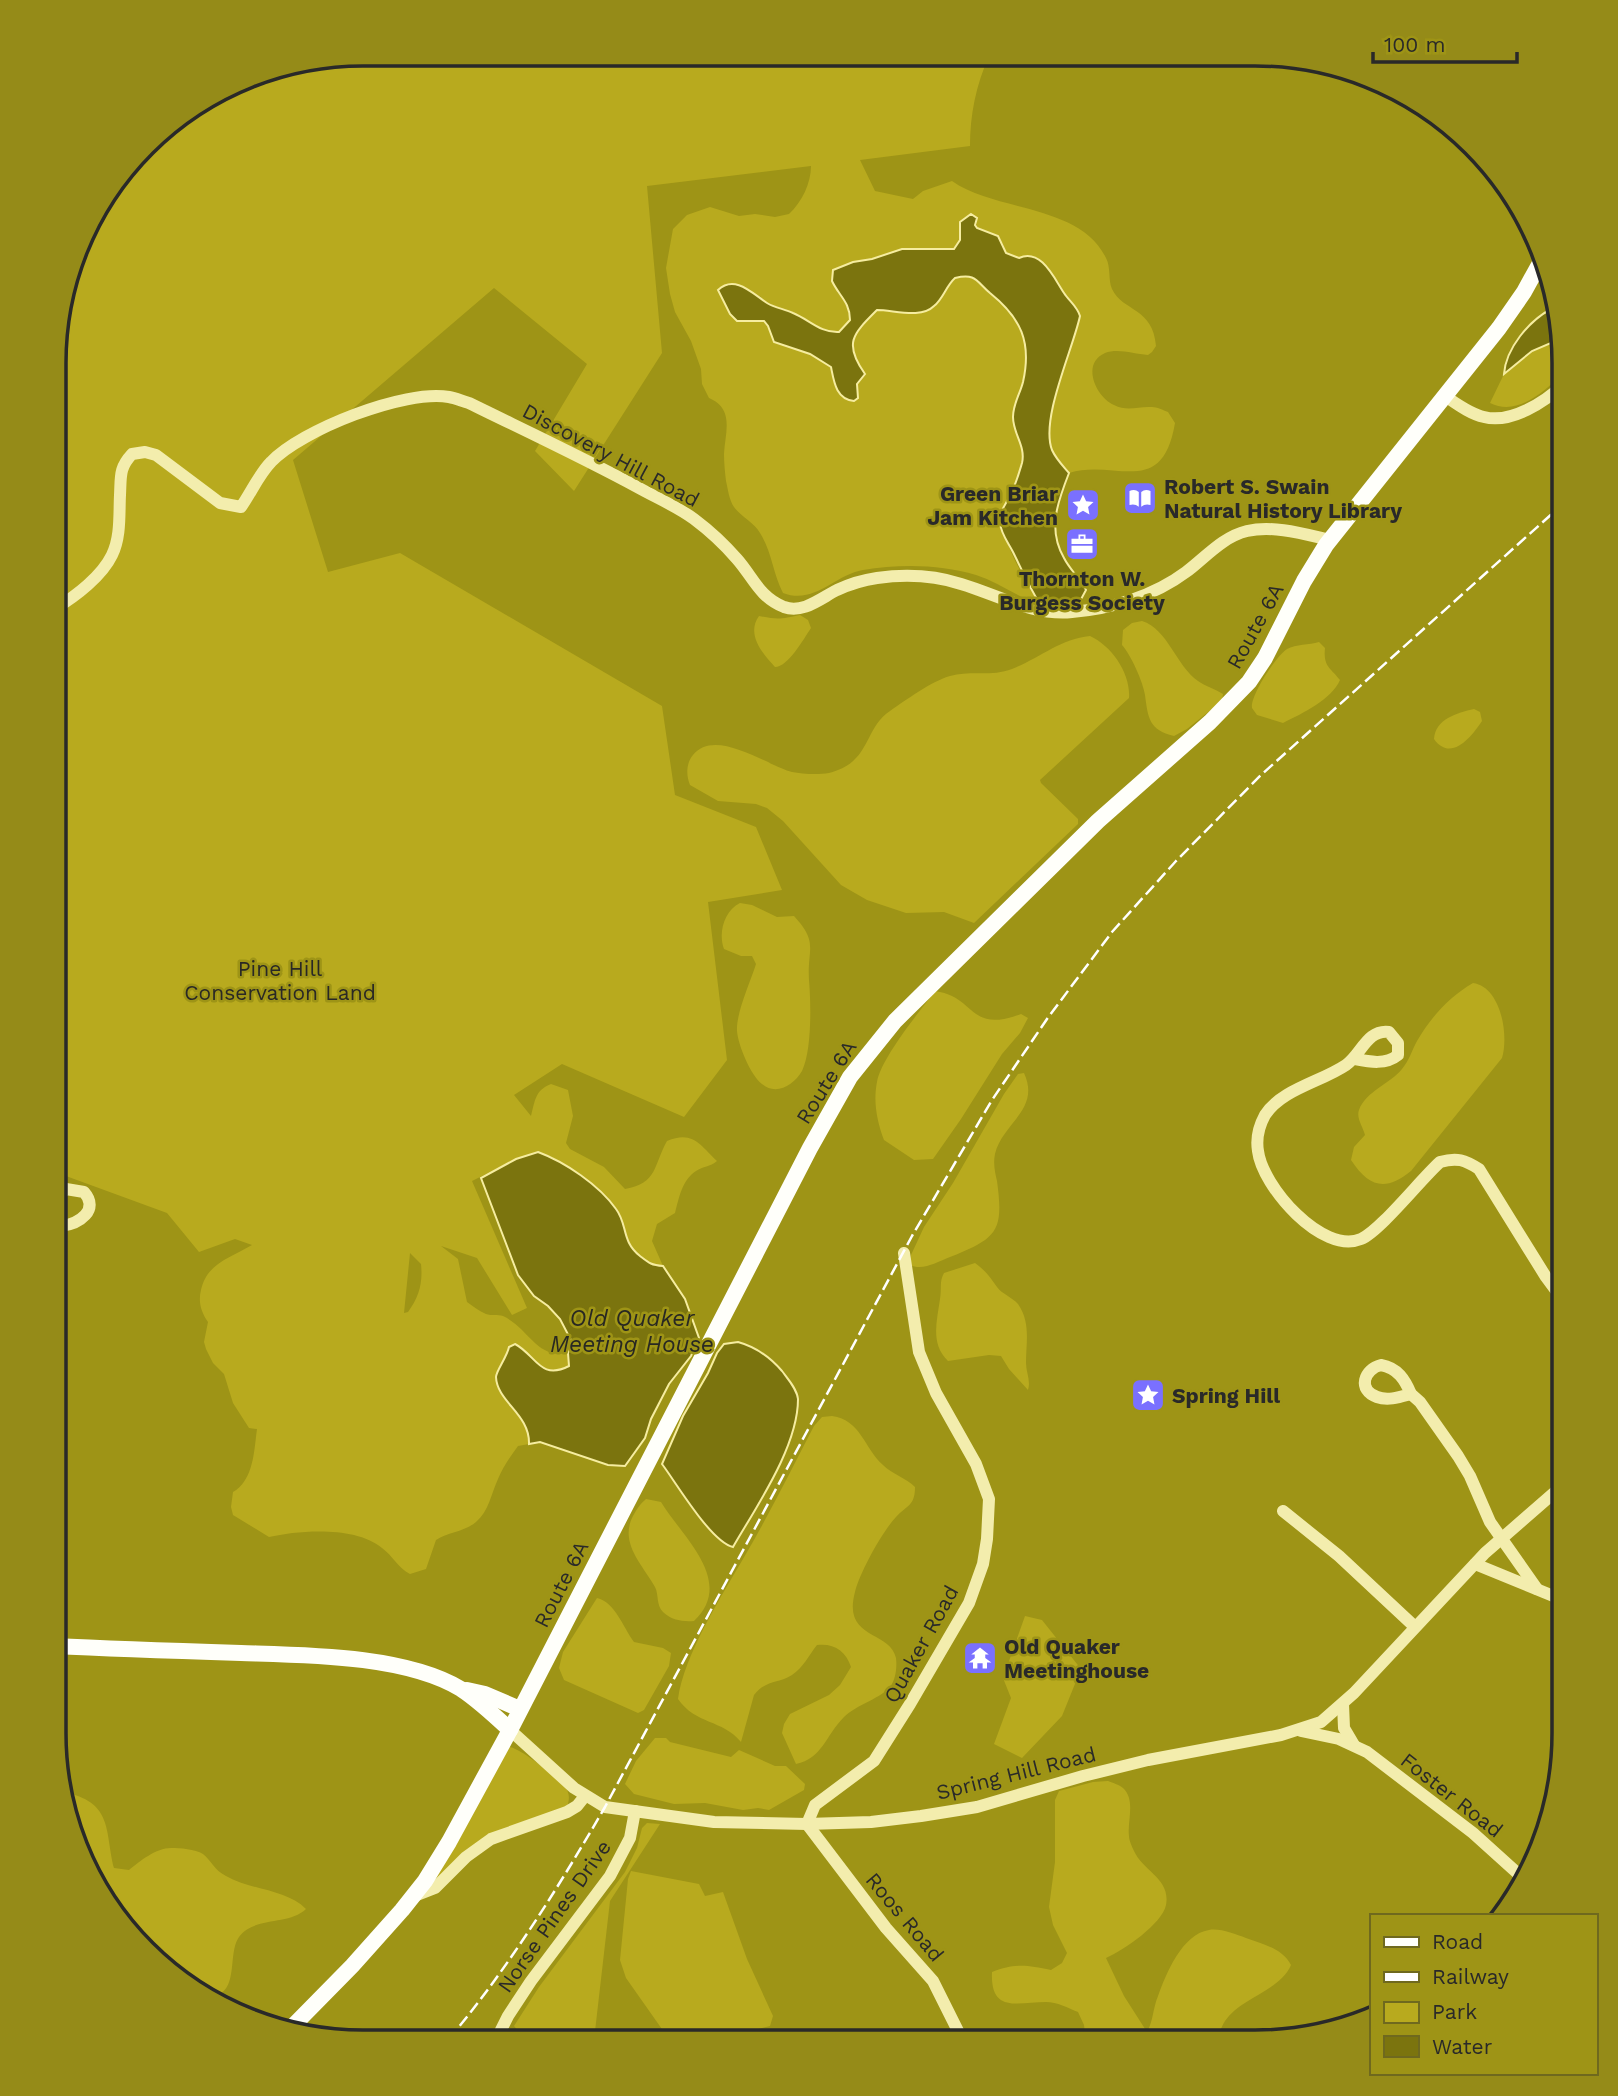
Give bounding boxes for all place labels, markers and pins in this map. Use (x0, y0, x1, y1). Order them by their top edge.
place label: Robert S. Swain Natural History Library (1164, 474, 1402, 523)
library icon: Robert S. Swain Natural History Library (1121, 479, 1159, 517)
place label: Green Briar Jam Kitchen (927, 481, 1058, 530)
place icon: Green Briar Jam Kitchen (1064, 486, 1102, 524)
office icon: Thornton W. Burgess Society (1063, 525, 1101, 563)
place label: Thornton W. Burgess Society (999, 566, 1165, 615)
place icon: Spring Hill (1129, 1376, 1167, 1414)
place label: Spring Hill (1172, 1383, 1280, 1408)
place label: Old Quaker Meetinghouse (1004, 1634, 1149, 1683)
temple icon: Old Quaker Meetinghouse (961, 1639, 999, 1677)

